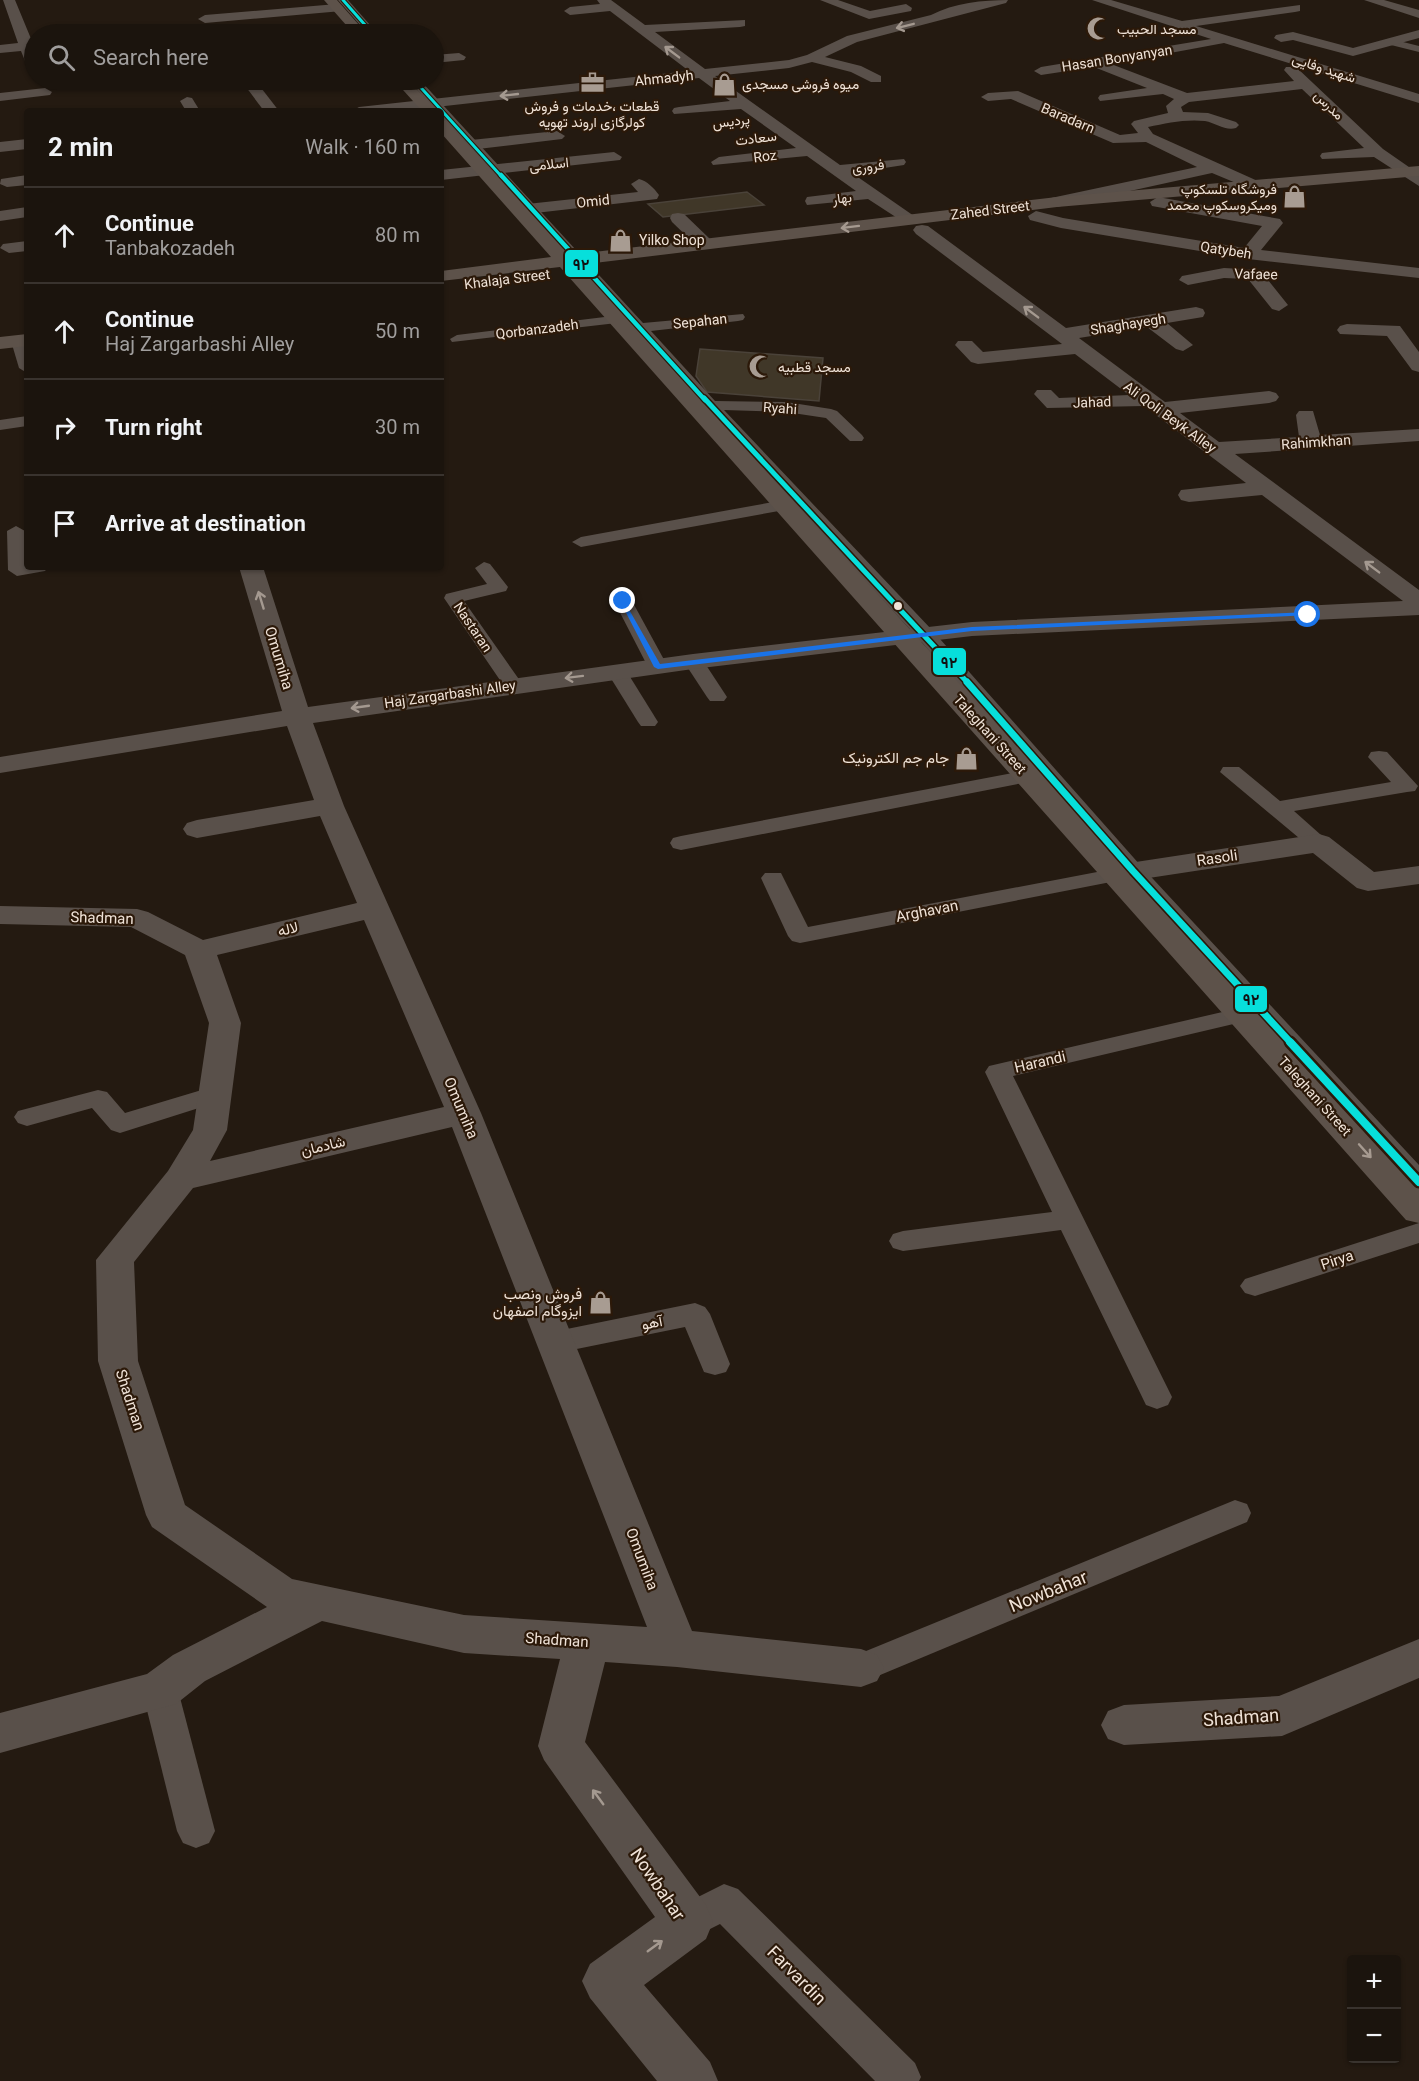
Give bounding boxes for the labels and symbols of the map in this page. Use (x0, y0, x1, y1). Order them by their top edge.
mosque icon: مسجد الحبیب (1086, 16, 1112, 42)
one-way arrow (896, 20, 915, 32)
place label: مسجد الحبیب (1117, 21, 1197, 38)
street label: Hasan Bonyanyan (1061, 41, 1173, 75)
one-way arrow (665, 46, 681, 58)
street label: شهید وفایی (1290, 50, 1358, 87)
street label: Ahmadyh (634, 67, 694, 89)
office icon: قطعات ،خدمات و فروش کولرگازی اروند تهویه (579, 69, 605, 95)
shop icon: میوه فروشی مسجدی (711, 71, 737, 97)
place label: میوه فروشی مسجدی (742, 76, 859, 93)
street label: مدرس (1310, 87, 1347, 124)
one-way arrow (499, 90, 519, 101)
place label: قطعات ،خدمات و فروش کولرگازی اروند تهویه (525, 98, 659, 131)
street label: Baradarn (1039, 100, 1097, 136)
street label: پردیس (711, 111, 751, 133)
street label: سعادت (734, 128, 778, 148)
street label: Roz (752, 147, 778, 165)
street label: اسلامی (528, 154, 570, 175)
street label: فروری (851, 156, 885, 177)
place label: فروشگاه تلسکوپ ومیکروسکوپ محمد (1167, 181, 1277, 215)
shop icon: فروشگاه تلسکوپ ومیکروسکوپ محمد (1282, 184, 1308, 210)
street label: بهار (830, 189, 853, 208)
street label: Omid (576, 191, 610, 211)
street label: Zahed Street (950, 197, 1031, 223)
one-way arrow (840, 222, 860, 233)
shop icon: Yilko Shop (608, 227, 634, 253)
place label: Yilko Shop (639, 232, 705, 248)
street label: Qatybeh (1199, 238, 1253, 262)
line badge: ۹۲ (564, 249, 599, 278)
text: ۹۲ (573, 255, 590, 274)
street label: Khalaja Street (463, 266, 551, 292)
street label: Vafaee (1234, 266, 1278, 282)
one-way arrow (1023, 306, 1039, 319)
street label: Sepahan (672, 310, 728, 332)
street label: Shaghayegh (1089, 310, 1167, 338)
street label: Qorbanzadeh (495, 316, 579, 342)
mosque icon: مسجد قطبیه (747, 354, 773, 380)
place label: مسجد قطبیه (778, 359, 851, 376)
street label: Ali Qoli Beyk Alley (1121, 378, 1220, 456)
street label: Jahad (1072, 393, 1112, 411)
street label: Ryahi (763, 399, 797, 417)
street label: Rahimkhan (1281, 432, 1351, 452)
one-way arrow (1364, 561, 1380, 574)
route end (609, 587, 635, 613)
one-way arrow (255, 591, 266, 610)
street label: Nastaran (450, 599, 496, 655)
unlabelled marker (892, 600, 904, 612)
route start (1294, 601, 1320, 627)
street label: Omumiha (261, 624, 297, 692)
line badge: ۹۲ (932, 647, 967, 676)
text: ۹۲ (941, 653, 958, 672)
one-way arrow (564, 672, 584, 683)
street label: Haj Zargarbashi Alley (383, 677, 517, 711)
street label: Taleghani Street (950, 691, 1030, 777)
one-way arrow (350, 701, 370, 712)
shop icon: جام جم الکترونیک (954, 745, 980, 771)
place label: جام جم الکترونیک (842, 749, 949, 768)
street label: Rasoli (1195, 846, 1239, 870)
street label: Arghavan (894, 896, 960, 926)
street label: Shadman (70, 908, 134, 928)
street label: لاله (276, 918, 300, 940)
line badge: ۹۲ (1234, 985, 1268, 1013)
text: ۹۲ (1243, 990, 1260, 1009)
street label: Harandi (1013, 1047, 1067, 1077)
street label: Taleghani Street (1275, 1053, 1355, 1139)
street label: Omumiha (440, 1075, 482, 1141)
street label: شادمان (299, 1132, 347, 1160)
one-way arrow (1358, 1143, 1372, 1158)
street label: Pirya (1318, 1246, 1356, 1274)
place label: فروش ونصب ایزوگام اصفهان (493, 1285, 582, 1321)
shop icon: فروش ونصب ایزوگام اصفهان (587, 1290, 613, 1316)
street label: آهو (640, 1312, 665, 1334)
street label: Shadman (112, 1367, 148, 1433)
street label: Omumiha (622, 1525, 662, 1593)
street label: Nowbahar (1006, 1566, 1090, 1616)
street label: Shadman (525, 1629, 589, 1651)
street label: Shadman (1202, 1704, 1280, 1730)
one-way arrow (592, 1790, 604, 1806)
street label: Nowbahar (626, 1844, 690, 1924)
one-way arrow (646, 1940, 662, 1953)
street label: Farvardin (763, 1941, 831, 2009)

